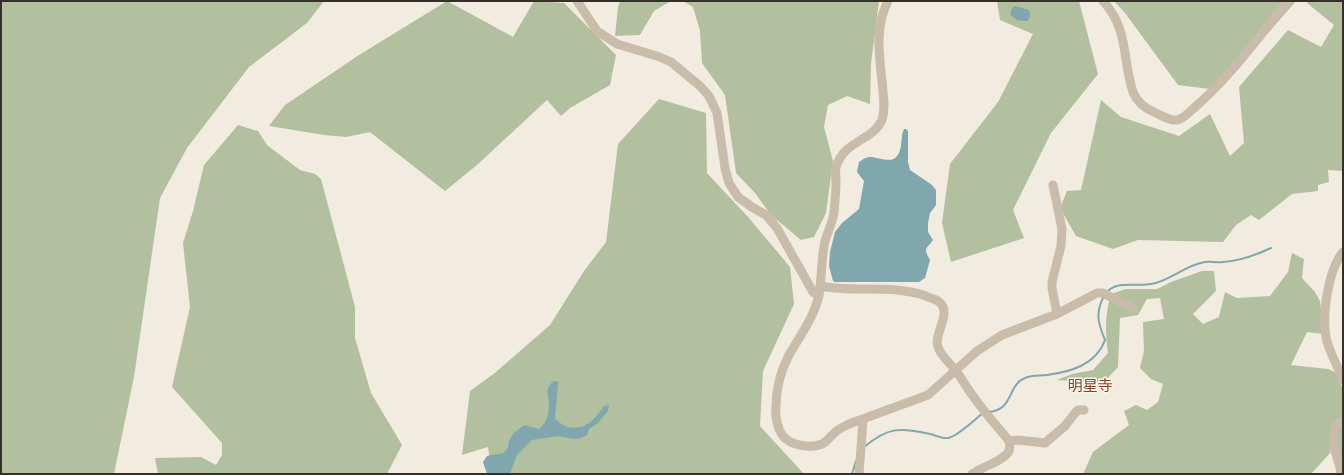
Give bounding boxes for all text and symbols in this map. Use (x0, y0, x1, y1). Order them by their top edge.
district label: 明星寺 (1067, 375, 1113, 396)

